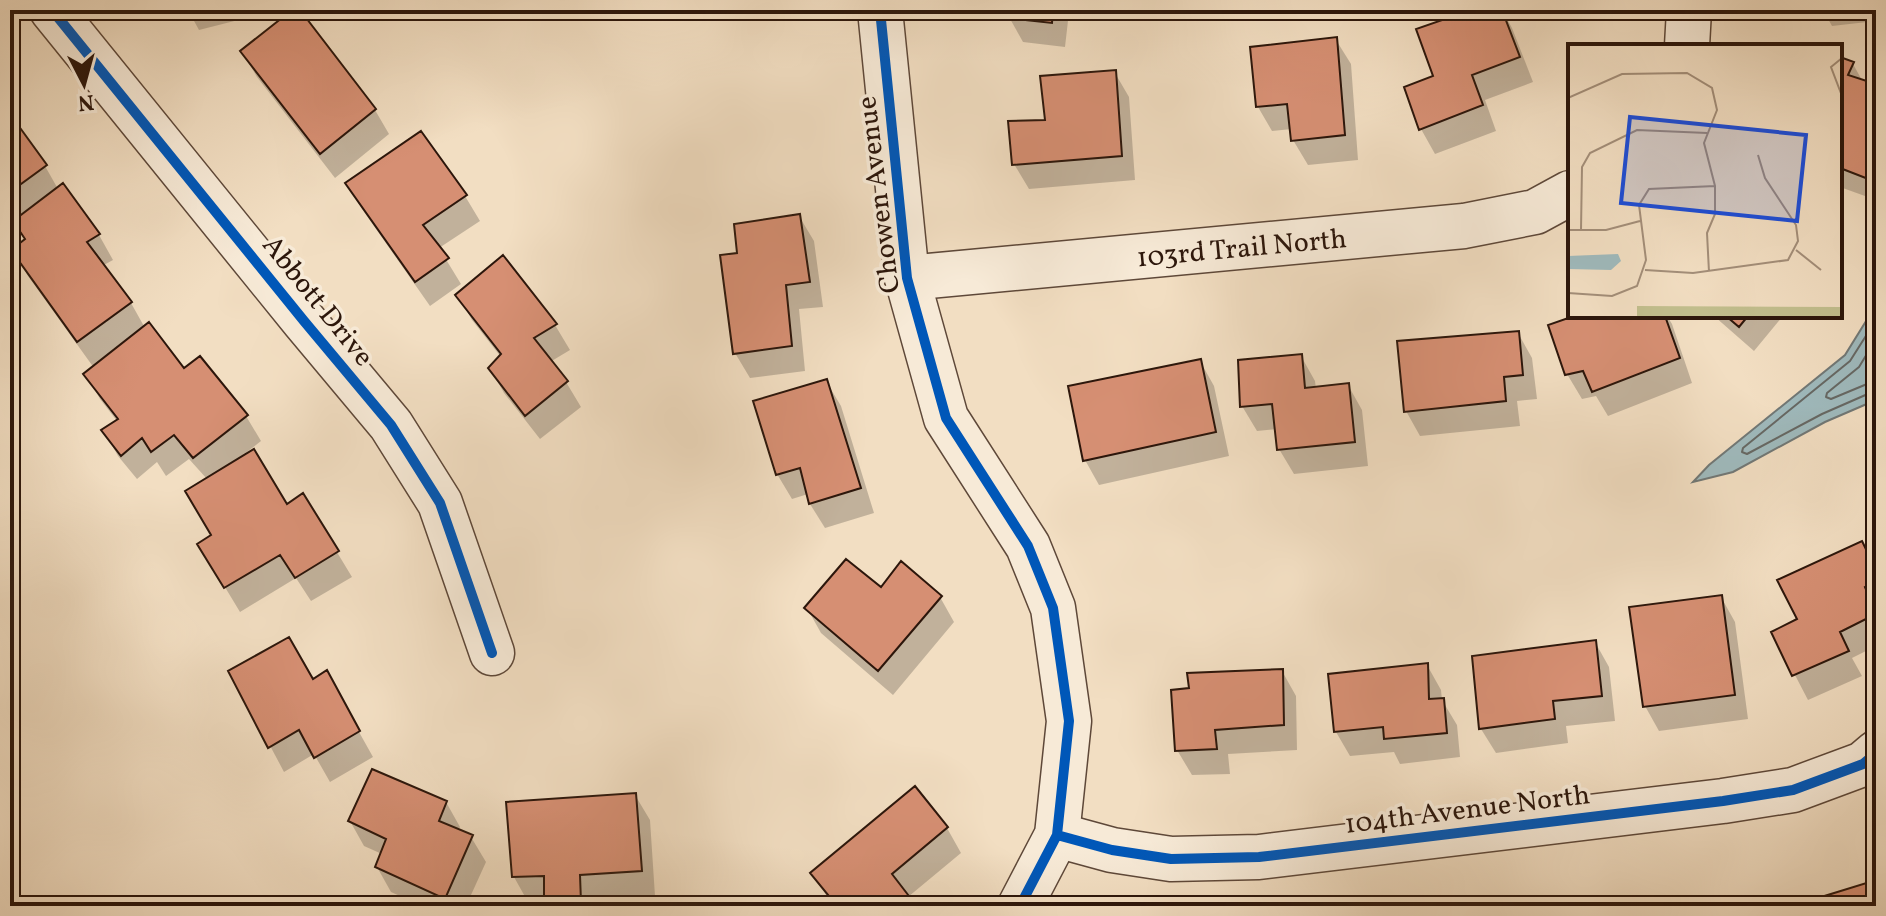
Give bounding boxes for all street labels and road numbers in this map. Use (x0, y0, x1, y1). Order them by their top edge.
street label: Chowen Avenue (848, 94, 911, 295)
street label: 103rd Trail North (1135, 220, 1349, 278)
street label: Abbott Drive (252, 228, 382, 375)
street label: 104th Avenue North (1342, 776, 1592, 845)

